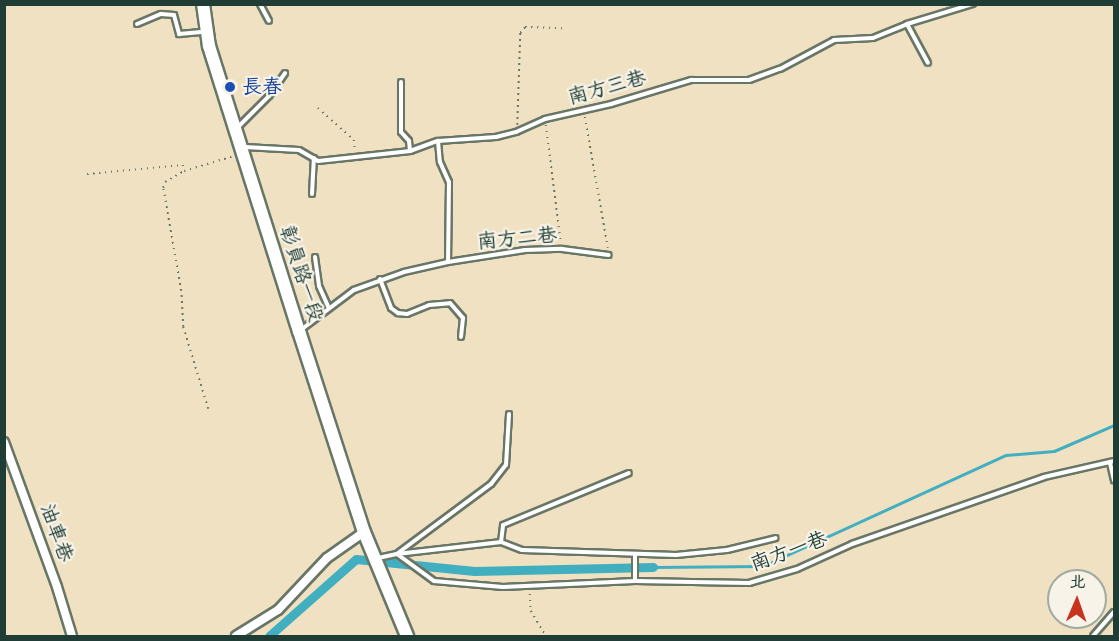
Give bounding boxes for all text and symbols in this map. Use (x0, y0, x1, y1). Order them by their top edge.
street label: 南方三巷 (565, 66, 649, 110)
place label: 長春 (242, 75, 282, 99)
marker: 長春 (223, 80, 237, 94)
street label: 彰員路一段 (274, 223, 328, 325)
street label: 南方二巷 (476, 224, 558, 254)
street label: 油車巷 (34, 501, 78, 565)
street label: 南方一巷 (747, 527, 831, 577)
north arrow (1047, 569, 1107, 629)
text: 北 (1069, 572, 1086, 593)

